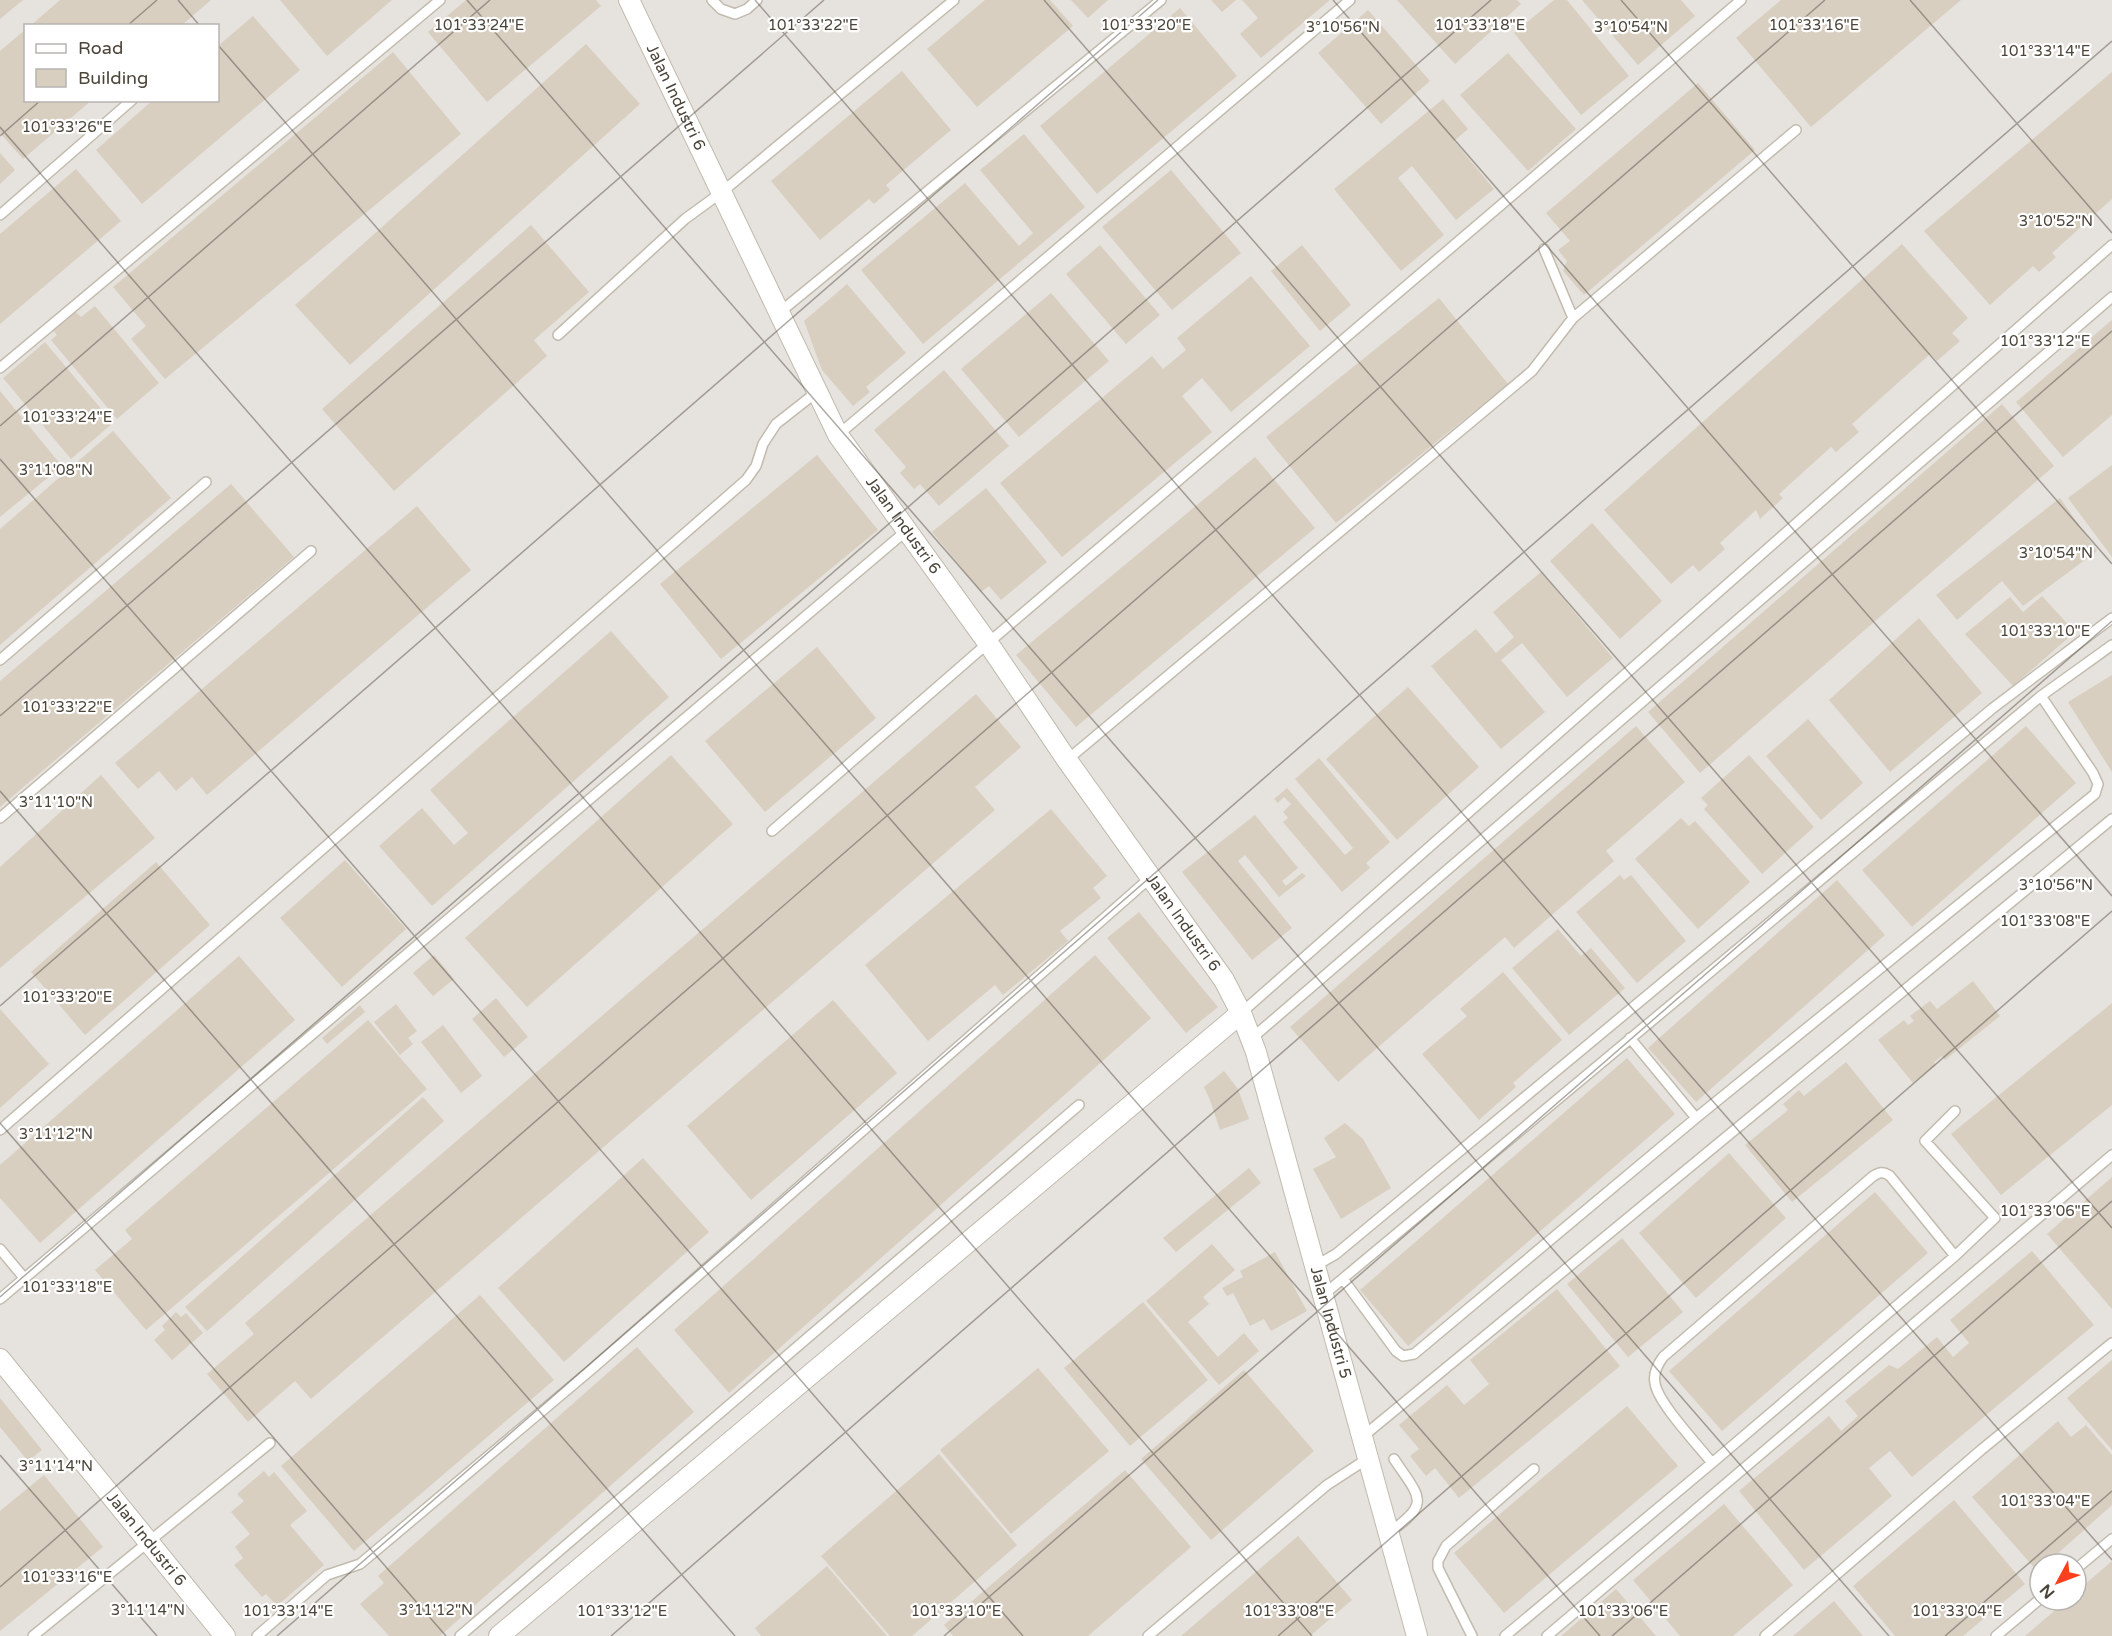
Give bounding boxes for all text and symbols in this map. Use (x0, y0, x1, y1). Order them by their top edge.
text: 101°33'24"E (434, 16, 524, 34)
text: 101°33'22"E (768, 16, 858, 34)
text: 101°33'20"E (1101, 16, 1191, 34)
text: 101°33'18"E (1435, 16, 1525, 34)
text: 101°33'16"E (1769, 16, 1859, 34)
text: 3°10'56"N (1306, 18, 1380, 36)
text: 3°10'54"N (1594, 18, 1668, 36)
legend (24, 24, 219, 102)
text: Road (78, 37, 123, 59)
street label: Jalan Industri 6 (642, 41, 710, 154)
text: 101°33'14"E (2000, 42, 2090, 60)
text: Building (78, 67, 148, 89)
text: 101°33'26"E (22, 118, 112, 136)
text: 3°10'52"N (2019, 212, 2093, 230)
text: 101°33'12"E (2000, 332, 2090, 350)
text: 101°33'24"E (22, 408, 112, 426)
text: 3°11'08"N (19, 461, 93, 479)
street label: Jalan Industri 6 (861, 473, 945, 578)
text: 3°10'54"N (2019, 544, 2093, 562)
text: 101°33'10"E (2000, 622, 2090, 640)
text: 101°33'22"E (22, 698, 112, 716)
text: 3°11'10"N (19, 793, 93, 811)
street label: Jalan Industri 6 (1141, 870, 1225, 975)
text: 3°10'56"N (2019, 876, 2093, 894)
text: 101°33'08"E (2000, 912, 2090, 930)
text: 101°33'20"E (22, 988, 112, 1006)
text: 3°11'12"N (19, 1125, 93, 1143)
text: 101°33'06"E (2000, 1202, 2090, 1220)
street label: Jalan Industri 5 (1306, 1264, 1356, 1381)
text: 101°33'18"E (22, 1278, 112, 1296)
text: 3°11'14"N (19, 1457, 93, 1475)
street label: Jalan Industri 6 (102, 1488, 190, 1590)
text: 101°33'04"E (2000, 1492, 2090, 1510)
north arrow (2028, 1552, 2088, 1612)
text: 101°33'16"E (22, 1568, 112, 1586)
text: N (2036, 1580, 2059, 1603)
text: 3°11'14"N (111, 1601, 185, 1619)
text: 3°11'12"N (399, 1601, 473, 1619)
text: 101°33'14"E (243, 1602, 333, 1620)
text: 101°33'12"E (577, 1602, 667, 1620)
text: 101°33'10"E (911, 1602, 1001, 1620)
text: 101°33'08"E (1244, 1602, 1334, 1620)
text: 101°33'06"E (1578, 1602, 1668, 1620)
text: 101°33'04"E (1912, 1602, 2002, 1620)

